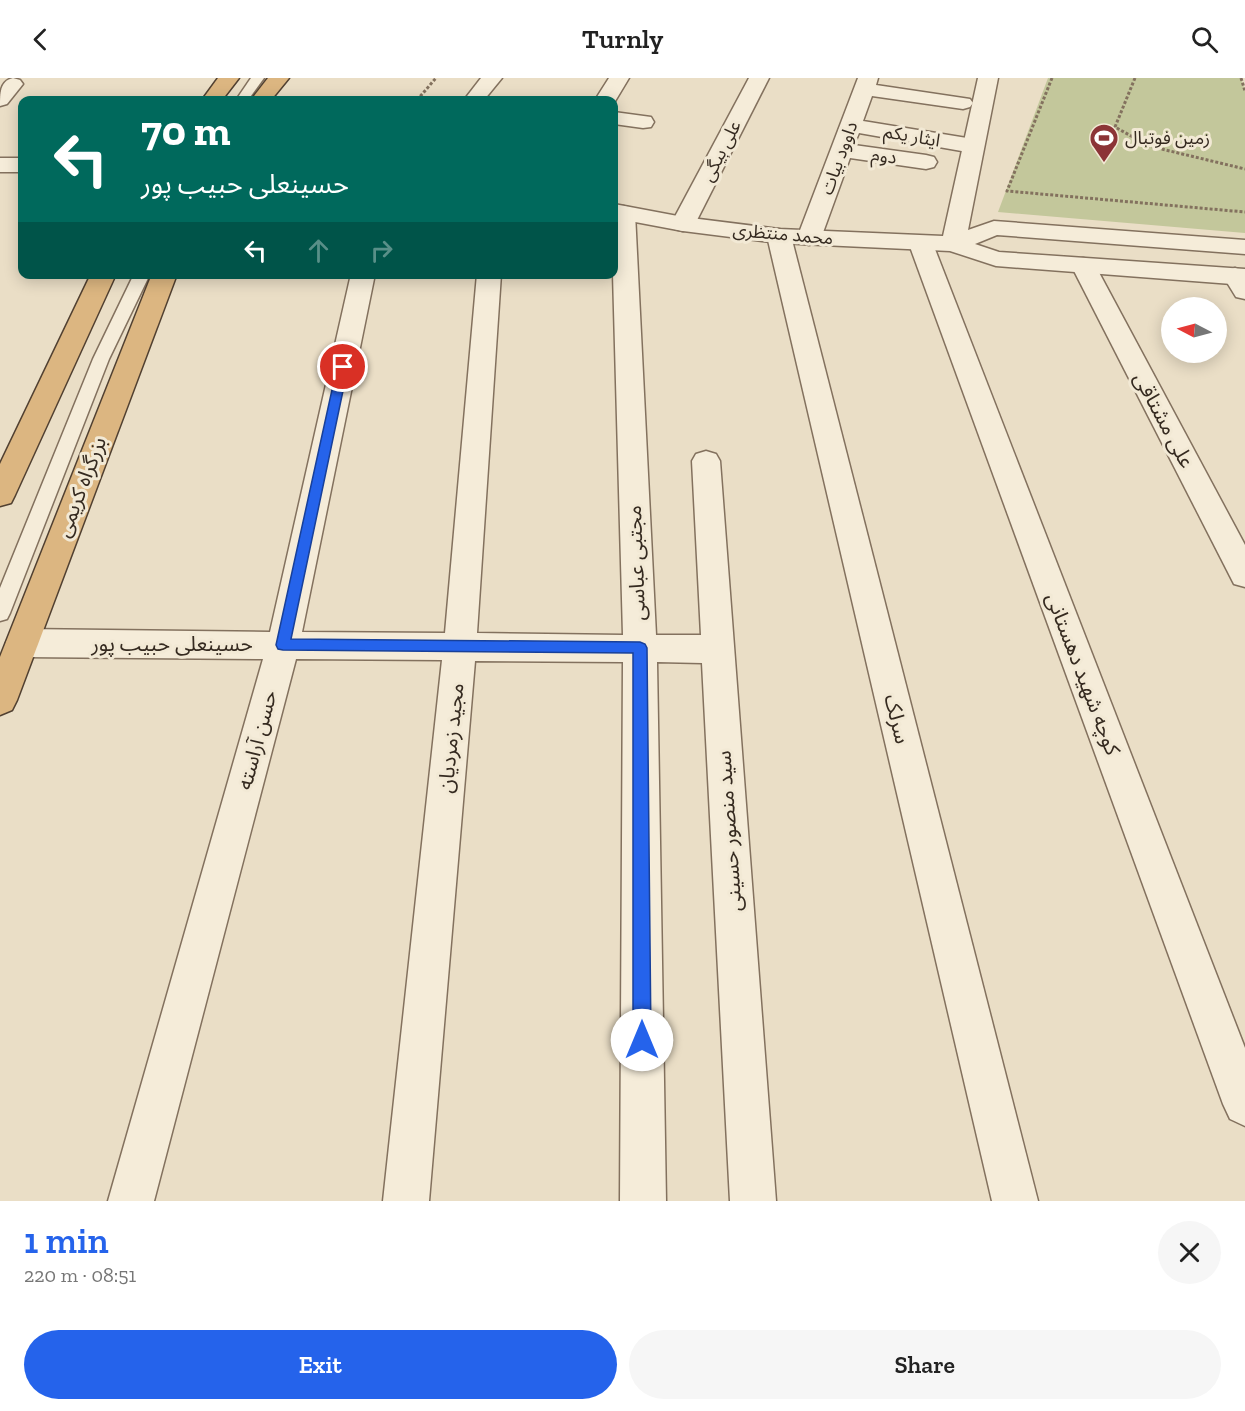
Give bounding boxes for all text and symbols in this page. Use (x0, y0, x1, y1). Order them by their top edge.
icon: back (24, 23, 57, 56)
text: Turnly (582, 23, 663, 55)
icon: search (1188, 23, 1221, 56)
text: 70 m (141, 105, 231, 156)
street label: علی بیگی (696, 117, 746, 185)
street label: داوود بیات (816, 118, 862, 198)
icon: left (42, 120, 120, 198)
street label: ایثار یکم (882, 120, 942, 154)
sports icon: زمین فوتبال (1088, 122, 1120, 164)
place label: زمین فوتبال (1125, 127, 1210, 149)
street label: دوم (869, 143, 898, 172)
text: حسینعلی حبیب پور (141, 168, 349, 200)
street label: محمد منتظری (732, 219, 834, 249)
icon: left (239, 234, 272, 267)
icon: ahead (302, 234, 335, 267)
icon: right (365, 234, 398, 267)
north arrow (1161, 297, 1227, 363)
map controls (1161, 297, 1227, 363)
pin (317, 341, 368, 392)
icon: arrive (326, 350, 359, 383)
street label: علی مشتاقی (1129, 368, 1200, 472)
street label: بزرگراه کریمی (50, 433, 111, 541)
street label: مجتبی عباسی (621, 505, 650, 621)
street label: کوچه شهید دهستانی (1040, 589, 1126, 759)
street label: حسینعلی حبیب پور (90, 631, 253, 657)
street label: مجید زمردیان (432, 682, 469, 794)
street label: حسن آراسته (231, 687, 282, 792)
street label: سرلک (879, 691, 916, 746)
street label: سید منصور حسینی (710, 750, 747, 912)
position arrow (610, 1008, 674, 1072)
text: 1 min (24, 1219, 109, 1262)
button: close (1158, 1221, 1221, 1284)
text: 220 m · 08:51 (24, 1263, 136, 1287)
button: Exit (24, 1330, 617, 1399)
button: Share (629, 1330, 1221, 1399)

